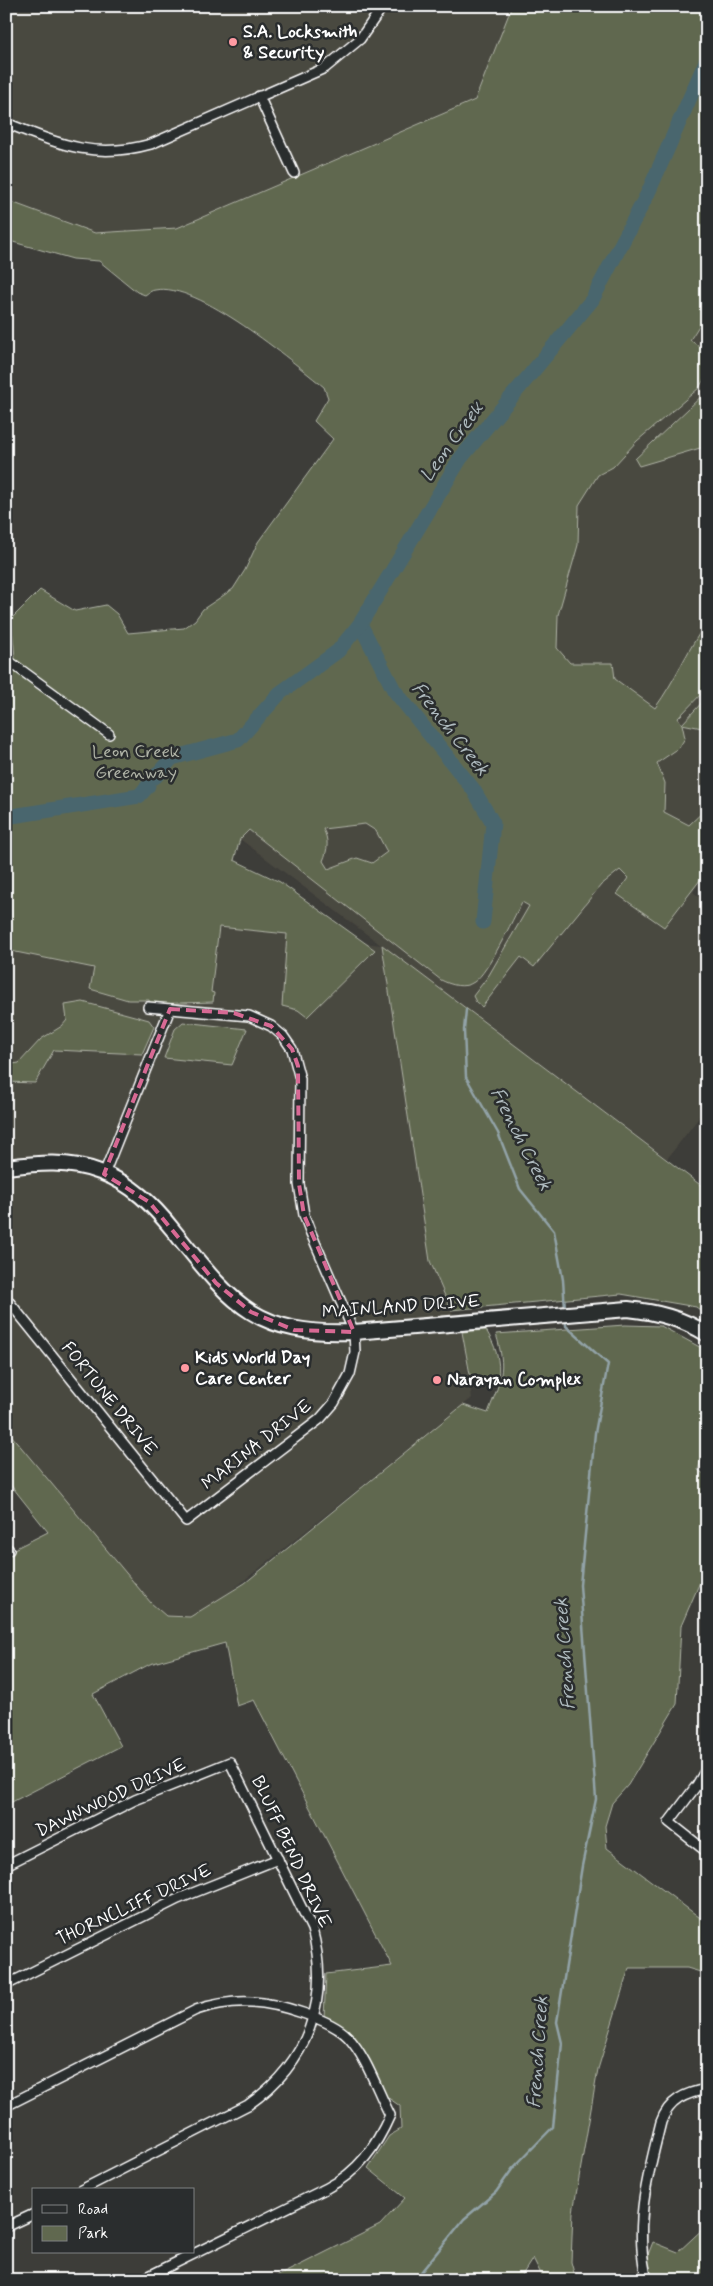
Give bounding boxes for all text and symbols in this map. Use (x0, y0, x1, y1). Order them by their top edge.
place label: S.A. Locksmith & Security (243, 20, 357, 65)
marker: S.A. Locksmith & Security (227, 36, 239, 48)
water label: Leon Creek (415, 396, 490, 487)
water label: French Creek (406, 677, 495, 781)
park label: Leon Creek Greenway (92, 740, 180, 785)
water label: French Creek (484, 1083, 558, 1195)
street label: MAINLAND DRIVE (321, 1289, 481, 1325)
street label: FORTUNE DRIVE (55, 1337, 163, 1461)
place label: Kids World Day Care Center (195, 1346, 310, 1391)
marker: Kids World Day Care Center (179, 1362, 191, 1374)
place label: Narayan Complex (447, 1368, 581, 1392)
marker: Narayan Complex (431, 1374, 443, 1386)
street label: MARINA DRIVE (197, 1394, 317, 1496)
water label: French Creek (549, 1597, 581, 1711)
street label: DAWNWOOD DRIVE (32, 1753, 190, 1843)
street label: BLUFF BEND DRIVE (245, 1772, 337, 1932)
street label: THORNCLIFF DRIVE (53, 1858, 216, 1951)
water label: French Creek (522, 1995, 554, 2109)
legend (32, 2188, 195, 2254)
text: Road (78, 2200, 108, 2220)
text: Park (78, 2224, 108, 2244)

